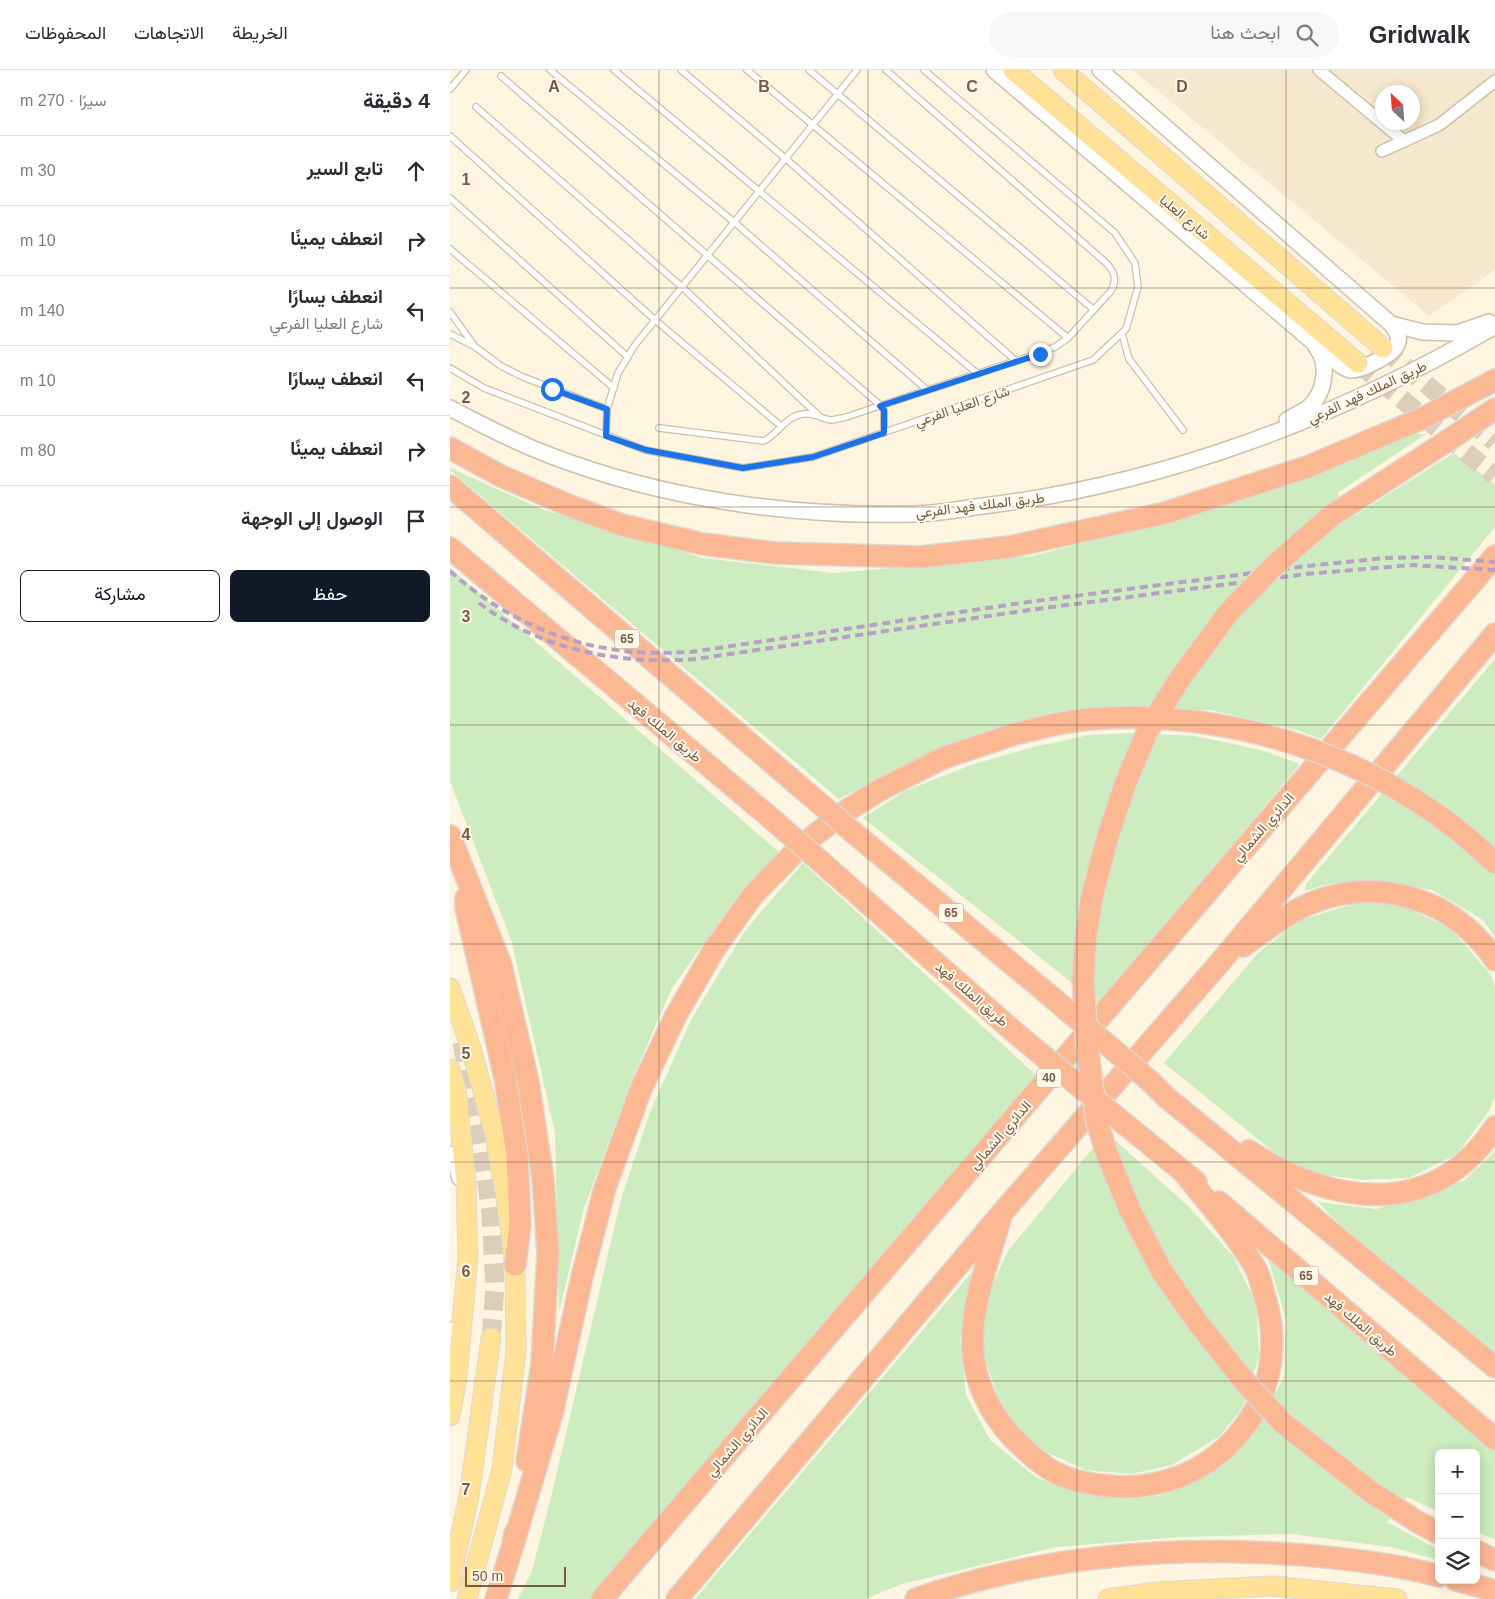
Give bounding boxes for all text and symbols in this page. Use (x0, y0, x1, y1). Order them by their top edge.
search box (989, 12, 1339, 57)
icon: search (1293, 21, 1321, 49)
text: Gridwalk (1369, 21, 1470, 48)
text: ابحث هنا (1210, 22, 1281, 43)
text: المحفوظات (25, 23, 106, 43)
text: الاتجاهات (134, 23, 204, 43)
text: الخريطة (232, 23, 288, 43)
text: A (548, 78, 560, 95)
text: B (758, 78, 770, 95)
text: C (966, 78, 978, 95)
text: D (1176, 78, 1188, 95)
north arrow (1375, 85, 1420, 130)
text: 4 دقيقة (363, 89, 430, 112)
text: سيرًا · 270 m (20, 92, 106, 109)
icon: ahead (402, 157, 430, 185)
text: تابع السير (307, 158, 383, 179)
text: 30 m (20, 162, 56, 179)
text: 1 (462, 171, 471, 188)
street label: شارع العليا (1155, 191, 1213, 245)
icon: right (402, 227, 430, 255)
text: انعطف يمينًا (290, 228, 383, 249)
text: 10 m (20, 232, 56, 249)
text: انعطف يسارًا (288, 286, 383, 307)
icon: left (402, 297, 430, 325)
text: 140 m (20, 302, 64, 319)
text: شارع العليا الفرعي (269, 315, 383, 332)
route end (1029, 343, 1052, 366)
street label: طريق الملك فهد الفرعي (1305, 357, 1431, 430)
icon: left (402, 367, 430, 395)
text: انعطف يسارًا (288, 368, 383, 389)
text: 10 m (20, 372, 56, 389)
route start (541, 378, 564, 401)
street label: شارع العليا الفرعي (912, 382, 1013, 434)
text: 2 (462, 389, 471, 406)
icon: right (402, 437, 430, 465)
text: انعطف يمينًا (290, 438, 383, 459)
text: 80 m (20, 442, 56, 459)
street label: طريق الملك فهد الفرعي (915, 489, 1046, 525)
icon: arrive (402, 507, 430, 535)
text: الوصول إلى الوجهة (241, 508, 383, 529)
button: مشاركة (20, 570, 220, 622)
button: حفظ (230, 570, 430, 622)
text: 3 (462, 608, 471, 625)
road number: 65 (614, 630, 640, 648)
street label: طريق الملك فهد (624, 695, 705, 766)
street label: الدائري الشمالي (1229, 790, 1300, 867)
text: 4 (462, 826, 471, 843)
road number: 65 (938, 904, 964, 922)
street label: طريق الملك فهد (932, 958, 1012, 1031)
text: 5 (462, 1045, 471, 1062)
road number: 40 (1036, 1068, 1062, 1088)
street label: الدائري الشمالي (966, 1098, 1037, 1175)
text: 6 (462, 1263, 471, 1280)
road number: 65 (1294, 1266, 1318, 1286)
street label: طريق الملك فهد (1321, 1288, 1401, 1361)
street label: الدائري الشمالي (703, 1405, 774, 1482)
map controls (1435, 1449, 1480, 1584)
button: + (1435, 1449, 1480, 1494)
text: 7 (462, 1481, 471, 1498)
button: − (1435, 1494, 1480, 1539)
button: layers (1435, 1539, 1480, 1584)
scale bar (465, 1564, 566, 1587)
text: 50 m (472, 1568, 503, 1584)

